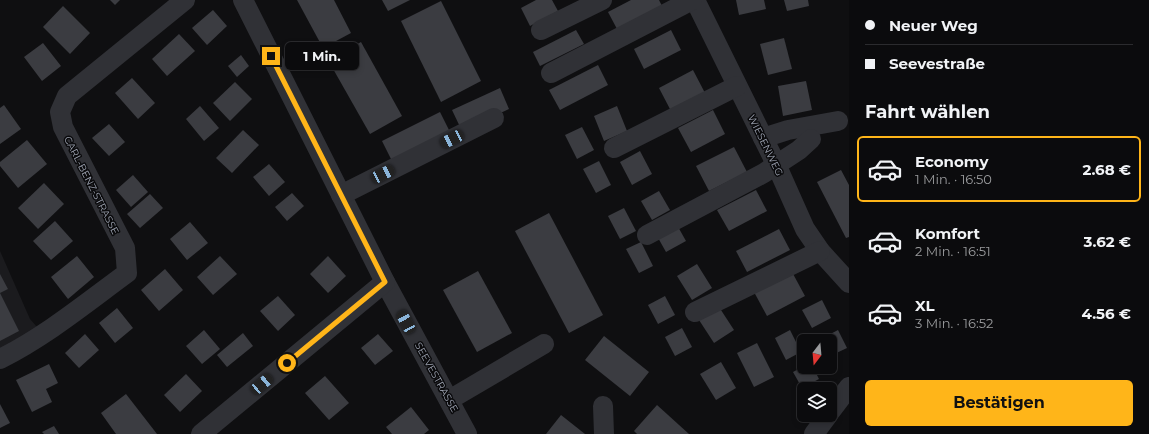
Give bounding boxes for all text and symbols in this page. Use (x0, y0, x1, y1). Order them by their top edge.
text: Neuer Weg (889, 16, 978, 35)
callout: 1 Min. (285, 42, 359, 70)
route end (262, 47, 280, 65)
text: 1 Min. (303, 48, 341, 64)
text: Seevestraße (889, 54, 985, 73)
text: Fahrt wählen (865, 101, 990, 123)
street label: WIESENWEG (745, 112, 786, 178)
car (439, 128, 465, 150)
street label: CARL-BENZ-STRASSE (61, 134, 122, 237)
icon: car (867, 151, 903, 187)
text: Economy (915, 152, 988, 171)
text: 2.68 € (1082, 160, 1131, 179)
car (370, 163, 396, 185)
text: 1 Min. · 16:50 (915, 171, 992, 187)
icon: car (867, 223, 903, 259)
text: Komfort (915, 224, 980, 243)
text: 3.62 € (1084, 232, 1131, 251)
text: 2 Min. · 16:51 (915, 243, 991, 259)
icon: car (867, 295, 903, 331)
text: XL (915, 296, 934, 315)
text: 4.56 € (1082, 304, 1131, 323)
car (395, 309, 417, 335)
text: 3 Min. · 16:52 (915, 315, 993, 331)
north arrow (797, 334, 837, 374)
map controls (797, 334, 837, 422)
street label: SEEVESTRASSE (412, 340, 461, 415)
route start (278, 354, 296, 372)
car (249, 372, 275, 396)
button: Bestätigen (865, 380, 1133, 426)
button: layers (797, 382, 837, 422)

